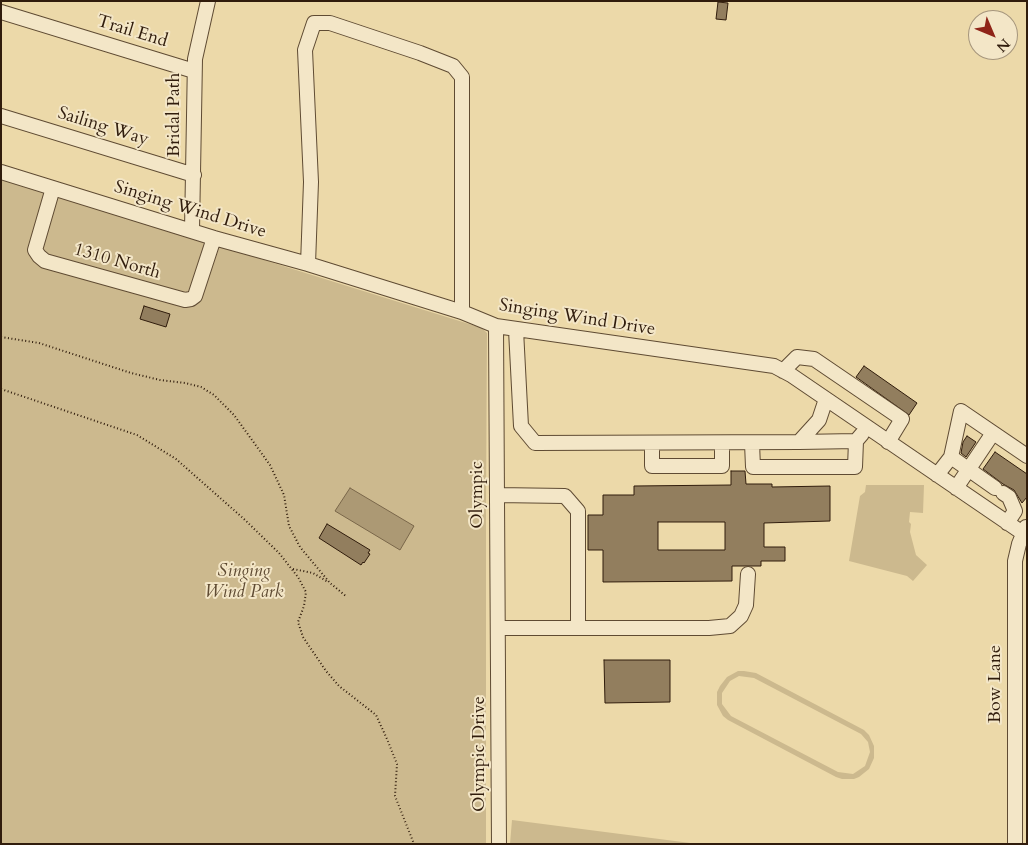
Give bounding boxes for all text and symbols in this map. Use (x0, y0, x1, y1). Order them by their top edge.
north arrow (968, 10, 1018, 60)
street label: Trail End (94, 11, 170, 53)
text: N (992, 34, 1014, 56)
street label: Bridal Path (164, 73, 186, 157)
street label: Sailing Way (55, 103, 151, 151)
street label: Singing Wind Drive (111, 177, 269, 243)
street label: 1310 North (71, 239, 163, 285)
street label: Singing Wind Drive (497, 295, 657, 341)
street label: Olympic (467, 461, 489, 529)
park label: Singing Wind Park (205, 561, 283, 604)
street label: Bow Lane (985, 645, 1007, 723)
street label: Olympic Drive (469, 696, 491, 812)

